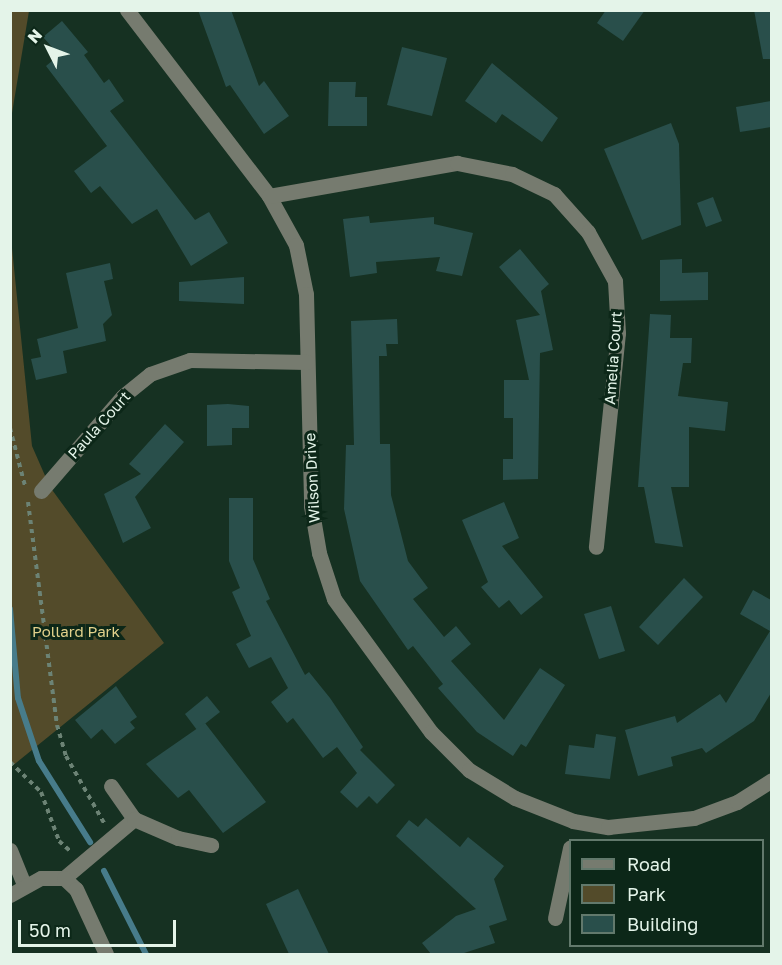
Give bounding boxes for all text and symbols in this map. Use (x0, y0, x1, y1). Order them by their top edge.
north arrow (18, 18, 78, 78)
text: N (23, 25, 46, 47)
street label: Amelia Court (601, 311, 625, 405)
street label: Paula Court (64, 388, 134, 462)
street label: Wilson Drive (301, 432, 323, 524)
park label: Pollard Park (32, 623, 120, 641)
legend (569, 839, 764, 947)
text: Road (627, 853, 671, 875)
text: Park (627, 883, 666, 905)
scale bar (21, 908, 178, 946)
text: Building (627, 913, 698, 935)
text: 50 m (29, 919, 71, 941)

